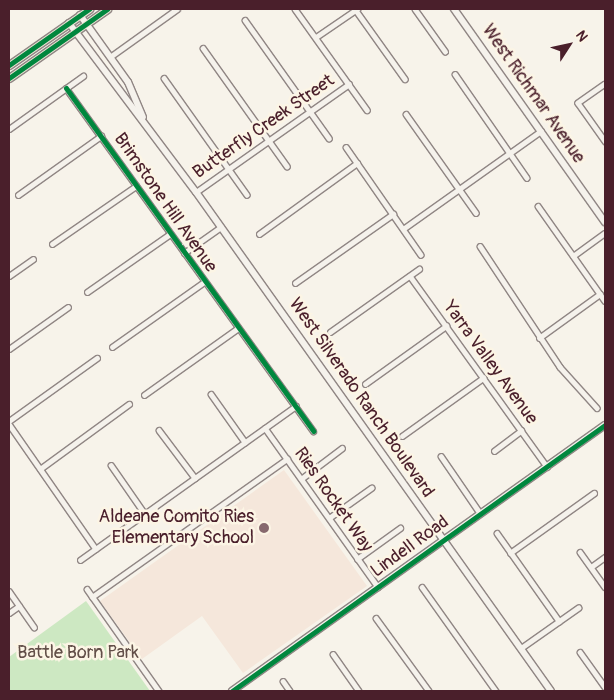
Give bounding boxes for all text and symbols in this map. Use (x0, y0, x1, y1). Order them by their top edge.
street label: West Richmar Avenue (477, 20, 589, 168)
north arrow (544, 20, 594, 70)
text: N (572, 27, 591, 45)
street label: Butterfly Creek Street (189, 70, 339, 184)
street label: Brimstone Hill Avenue (109, 129, 221, 277)
street label: West Silverado Ranch Boulevard (284, 294, 438, 502)
street label: Yarra Valley Avenue (438, 297, 542, 429)
street label: Ries Rocket Way (289, 444, 377, 556)
place label: Aldeane Comito Ries Elementary School (99, 507, 254, 550)
street label: Lindell Road (367, 512, 453, 582)
marker: Aldeane Comito Ries Elementary School (258, 522, 270, 534)
park label: Battle Born Park (17, 642, 139, 664)

